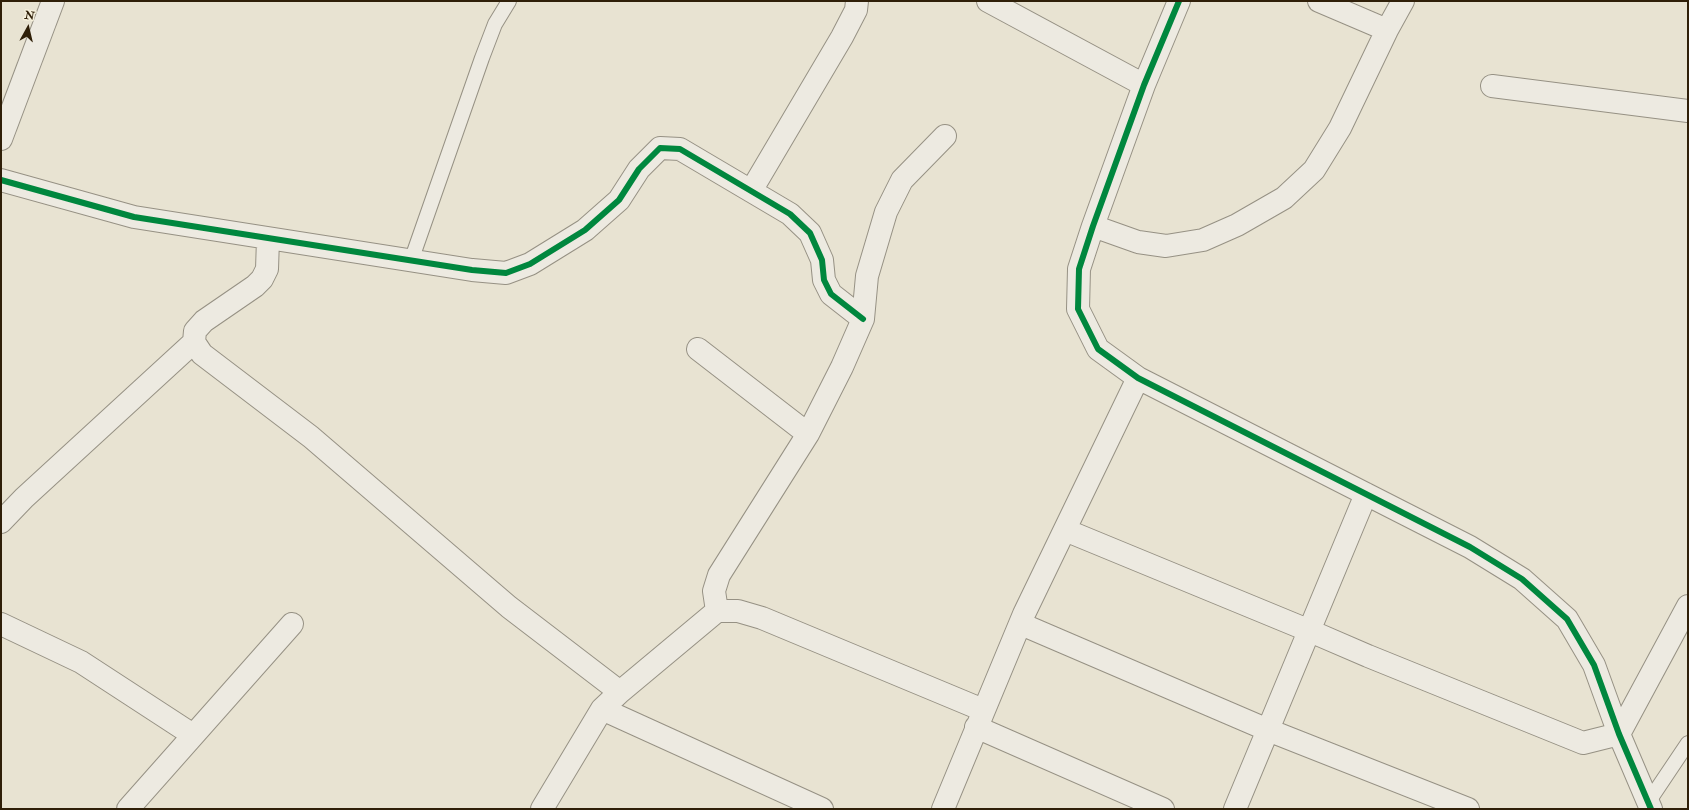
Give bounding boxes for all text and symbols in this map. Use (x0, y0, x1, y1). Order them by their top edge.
north arrow (8, 8, 48, 48)
text: N (24, 8, 36, 23)

